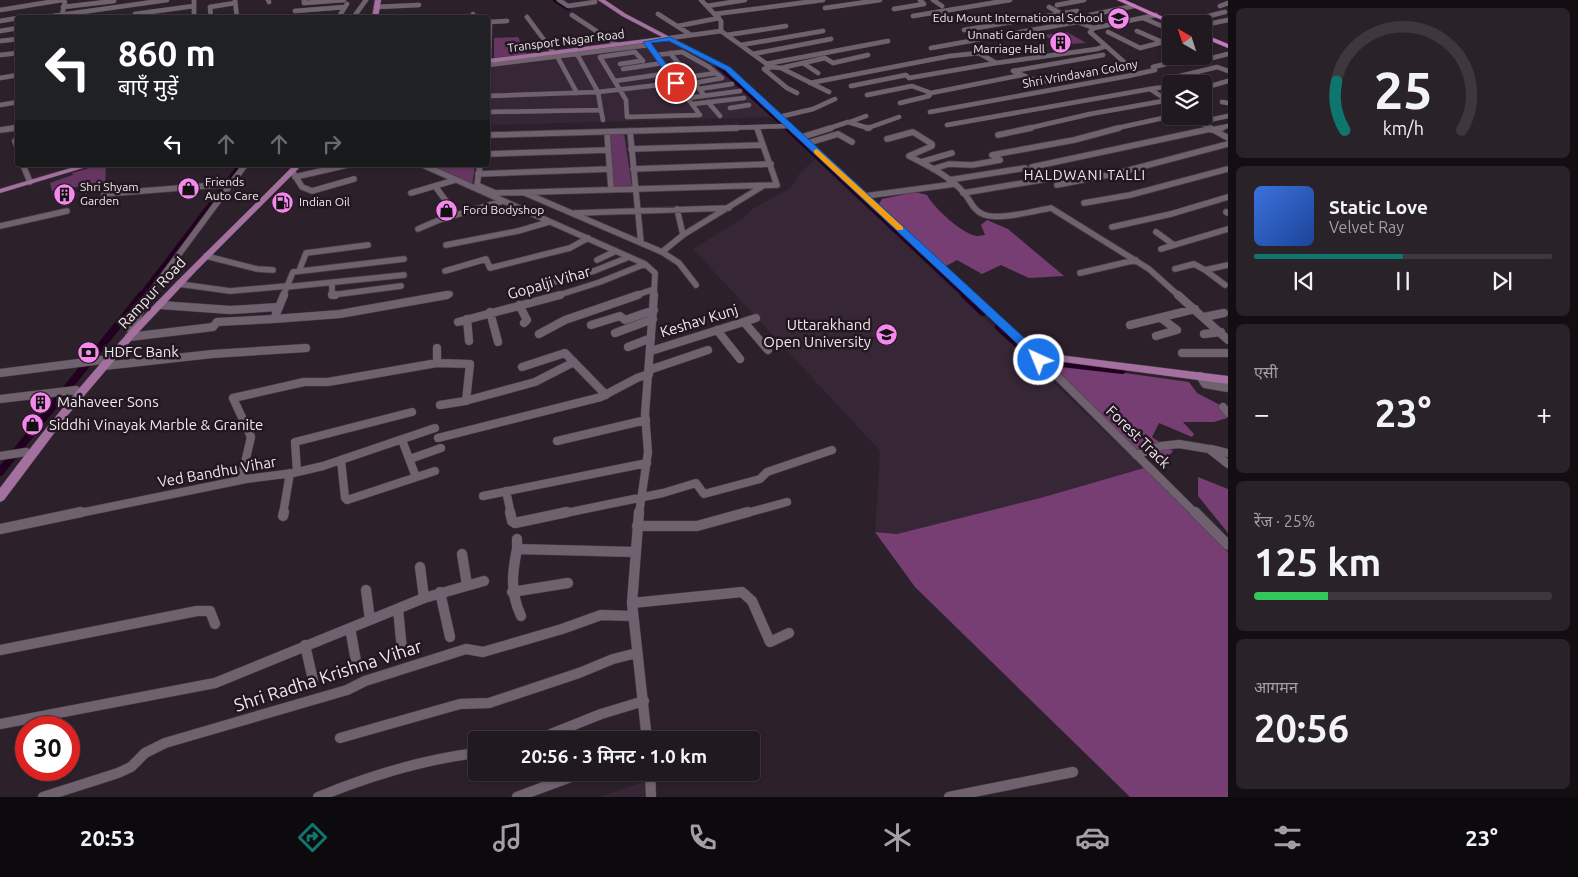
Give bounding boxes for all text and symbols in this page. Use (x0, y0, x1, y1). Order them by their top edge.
school or university icon: Edu Mount International School (1107, 6, 1131, 30)
place label: Edu Mount International School (933, 11, 1103, 24)
north arrow (1162, 15, 1212, 65)
map controls (1162, 15, 1212, 125)
street label: Transport Nagar Road (507, 27, 625, 54)
place label: Unnati Garden Marriage Hall (967, 28, 1045, 55)
building icon: Unnati Garden Marriage Hall (1049, 30, 1073, 54)
text: 860 m (118, 33, 216, 73)
icon: left (35, 35, 100, 100)
street label: Shri Vrindavan Colony (1021, 57, 1139, 90)
text: 25 (1374, 61, 1432, 119)
pin (655, 62, 697, 104)
icon: arrive (662, 69, 690, 97)
text: बाएँ मुड़ें (118, 74, 178, 99)
button: layers (1162, 75, 1212, 125)
text: km/h (1382, 118, 1424, 138)
icon: left (159, 130, 187, 158)
icon: ahead (212, 130, 240, 158)
icon: ahead (265, 130, 293, 158)
icon: right (318, 130, 346, 158)
district label: HALDWANI TALLI (1024, 167, 1146, 183)
place label: Friends Auto Care (205, 175, 259, 202)
shop icon: Friends Auto Care (177, 177, 201, 201)
place label: Shri Shyam Garden (80, 180, 139, 207)
building icon: Shri Shyam Garden (52, 182, 76, 206)
fuel station icon: Indian Oil (271, 190, 295, 214)
place label: Indian Oil (299, 195, 350, 208)
text: Static Love (1329, 196, 1428, 218)
shop icon: Ford Bodyshop (435, 198, 459, 222)
place label: Ford Bodyshop (463, 203, 544, 216)
text: Velvet Ray (1329, 218, 1404, 236)
street label: Rampur Road (114, 254, 189, 332)
street label: Gopalji Vihar (505, 262, 593, 302)
icon: previous (1290, 267, 1318, 295)
icon: pause (1389, 267, 1417, 295)
icon: next (1488, 267, 1516, 295)
street label: Keshav Kunj (658, 301, 740, 340)
place label: Uttarakhand Open University (763, 316, 871, 350)
school or university icon: Uttarakhand Open University (875, 322, 899, 346)
position arrow (1012, 333, 1064, 385)
bank icon: HDFC Bank (76, 340, 100, 364)
place label: HDFC Bank (104, 343, 179, 360)
text: एसी (1254, 363, 1278, 381)
building icon: Mahaveer Sons (29, 390, 53, 414)
text: 23° (1375, 392, 1431, 434)
place label: Mahaveer Sons (57, 393, 159, 410)
text: − (1254, 398, 1270, 429)
text: + (1536, 398, 1552, 429)
street label: Forest Track (1103, 402, 1174, 472)
shop icon: Siddhi Vinayak Marble & Granite (21, 413, 45, 437)
place label: Siddhi Vinayak Marble & Granite (49, 416, 263, 433)
street label: Ved Bandhu Vihar (156, 453, 278, 490)
text: रेंज · 25% (1254, 512, 1315, 530)
text: 125 km (1254, 541, 1381, 583)
street label: Shri Radha Krishna Vihar (231, 635, 424, 715)
text: आगमन (1254, 678, 1298, 696)
text: 20:56 (1254, 707, 1349, 749)
speed limit sign: 30 (15, 716, 80, 781)
text: 20:56 · 3 मिनट · 1.0 km (521, 745, 707, 767)
icon: directions (295, 820, 330, 855)
icon: music (490, 820, 525, 855)
icon: phone (685, 820, 720, 855)
icon: climate (880, 820, 915, 855)
icon: car (1075, 820, 1110, 855)
icon: filters (1270, 820, 1305, 855)
text: 20:53 (80, 825, 135, 850)
text: 23° (1465, 825, 1498, 850)

